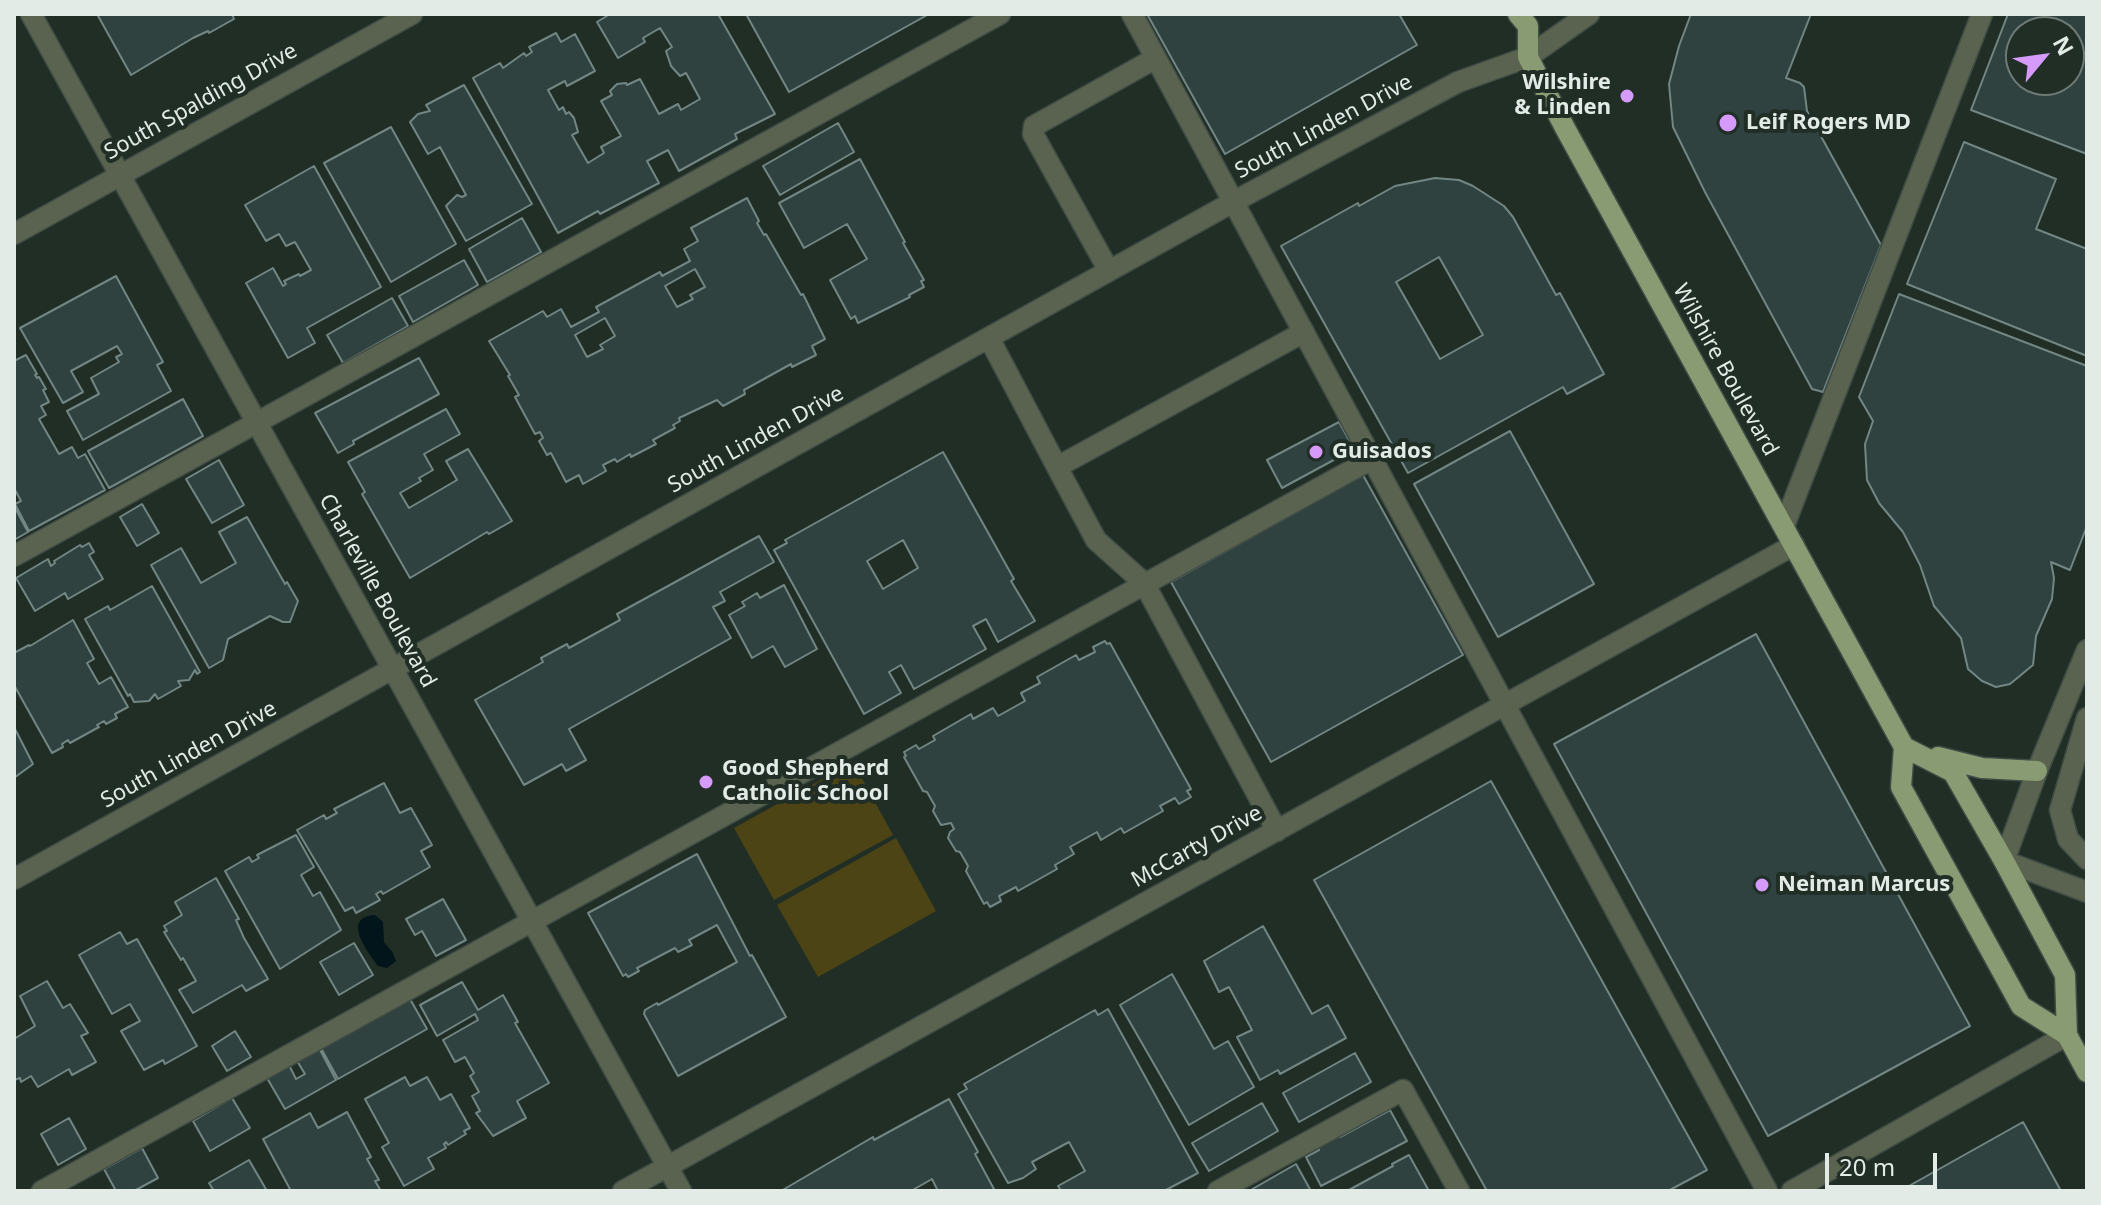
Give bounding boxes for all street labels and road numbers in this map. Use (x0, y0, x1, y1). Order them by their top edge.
street label: South Spalding Drive (100, 38, 302, 166)
street label: South Linden Drive (1231, 69, 1417, 185)
street label: Wilshire Boulevard (1667, 279, 1783, 461)
street label: South Linden Drive (664, 381, 848, 499)
street label: Charleville Boulevard (313, 490, 441, 692)
street label: South Linden Drive (97, 696, 281, 814)
street label: McCarty Drive (1127, 800, 1267, 894)

